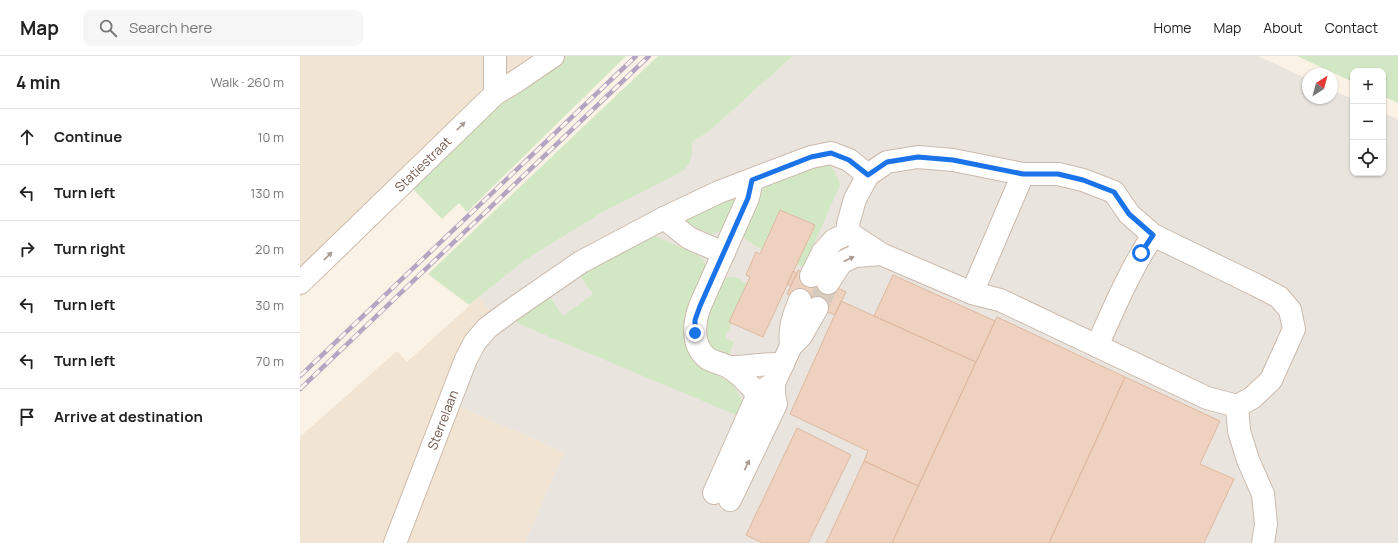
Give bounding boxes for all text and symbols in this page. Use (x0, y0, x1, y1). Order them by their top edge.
search box (83, 10, 363, 46)
text: Map (20, 15, 59, 41)
icon: search (97, 17, 119, 39)
text: Search here (129, 17, 212, 38)
text: Home (1154, 18, 1191, 37)
text: Map (1213, 18, 1241, 37)
text: About (1263, 18, 1303, 37)
text: Contact (1325, 18, 1378, 37)
north arrow (1302, 68, 1338, 104)
map controls (1350, 68, 1386, 176)
button: + (1350, 68, 1386, 104)
text: 4 min (16, 71, 60, 94)
text: Walk · 260 m (211, 73, 284, 91)
button: − (1350, 104, 1386, 140)
one-way arrow (456, 122, 467, 131)
icon: ahead (16, 126, 38, 148)
text: Continue (54, 126, 122, 147)
text: 10 m (257, 128, 284, 146)
street label: Statiestraat (390, 132, 455, 196)
button: locate (1350, 140, 1386, 176)
icon: left (16, 182, 38, 204)
text: Turn left (54, 182, 116, 203)
text: 130 m (250, 184, 284, 202)
icon: right (16, 238, 38, 260)
text: Turn right (54, 238, 125, 259)
text: 20 m (255, 240, 284, 258)
route start (1132, 244, 1150, 262)
one-way arrow (323, 251, 333, 261)
one-way arrow (843, 256, 854, 262)
icon: left (16, 294, 38, 316)
text: Turn left (54, 294, 116, 315)
text: 30 m (255, 296, 284, 314)
route end (686, 324, 704, 342)
icon: left (16, 350, 38, 372)
text: Turn left (54, 350, 116, 371)
text: 70 m (256, 352, 284, 370)
street label: Sterrelaan (423, 387, 462, 452)
icon: arrive (16, 406, 38, 428)
text: Arrive at destination (54, 406, 203, 427)
one-way arrow (744, 459, 750, 471)

